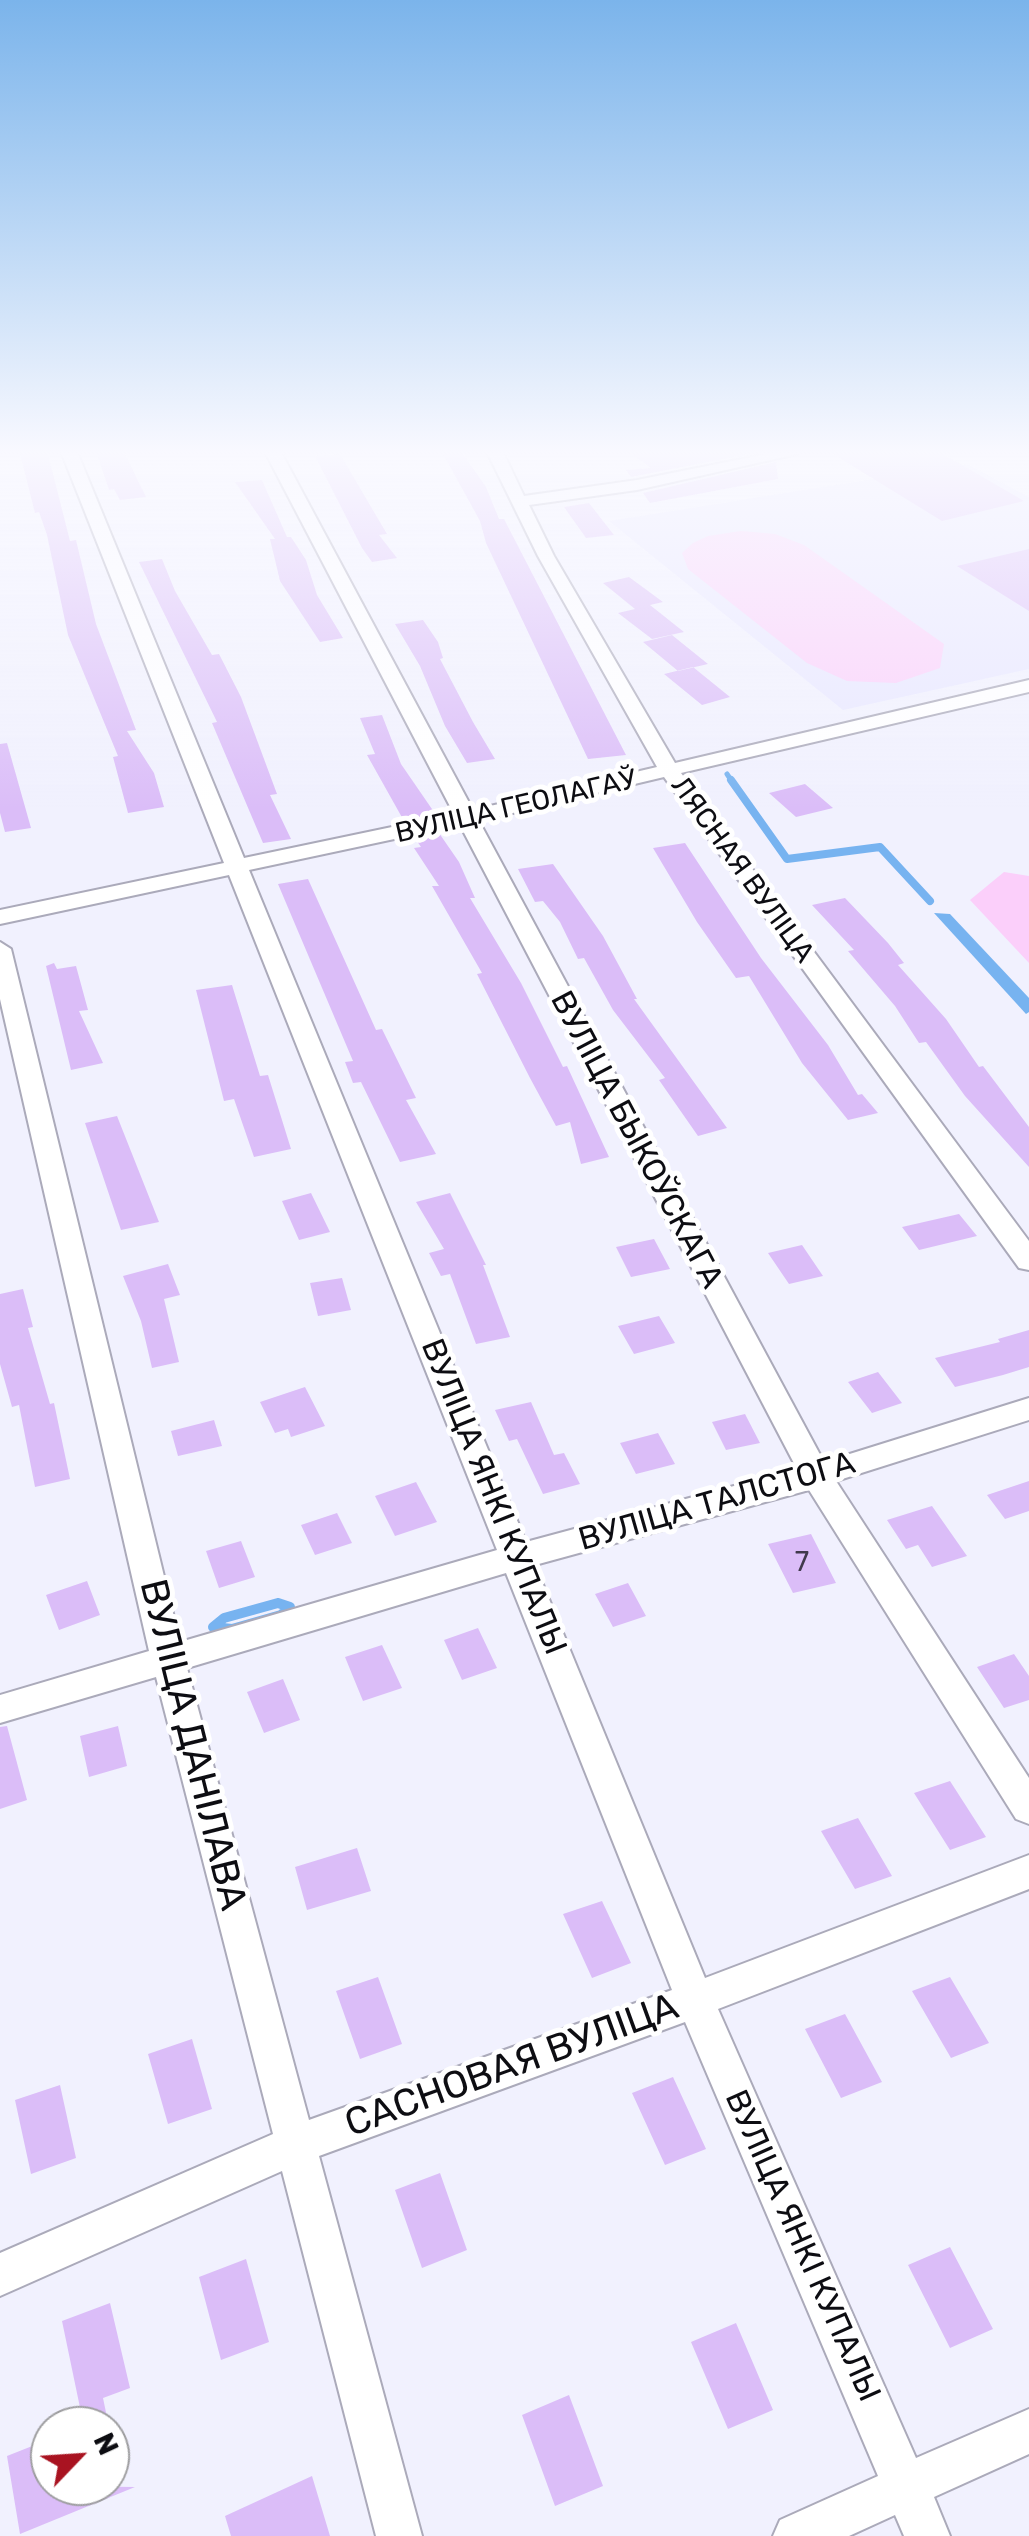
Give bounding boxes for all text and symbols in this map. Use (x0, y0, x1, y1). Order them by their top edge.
street label: ВУЛІЦА ГЕОЛАГАЎ (392, 763, 640, 851)
street label: ЛЯСНАЯ ВУЛІЦА (663, 770, 821, 970)
street label: ВУЛІЦА БЫКОЎСКАГА (541, 985, 731, 1295)
street label: ВУЛІЦА ЯНКІ КУПАЛЫ (412, 1334, 574, 1660)
street label: ВУЛІЦА ТАЛСТОГА (574, 1444, 860, 1560)
house number: 7 (795, 1546, 809, 1580)
street label: ВУЛІЦА ДАНІЛАВА (129, 1575, 255, 1915)
street label: САСНОВАЯ ВУЛІЦА (339, 1985, 685, 2147)
street label: ВУЛІЦА ЯНКІ КУПАЛЫ (716, 2084, 888, 2408)
north arrow (30, 2406, 130, 2506)
text: N (87, 2428, 125, 2460)

